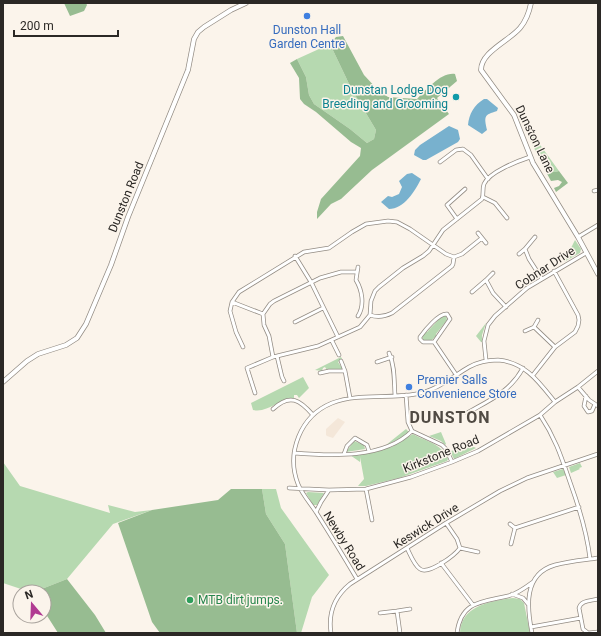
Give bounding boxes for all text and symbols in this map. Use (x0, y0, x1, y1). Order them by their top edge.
marker: Dunston Hall Garden Centre (302, 11, 312, 21)
scale bar (14, 12, 118, 38)
text: 200 m (20, 19, 54, 33)
place label: Dunston Hall Garden Centre (269, 23, 345, 51)
place label: Dunstan Lodge Dog Breeding and Grooming (322, 83, 448, 111)
marker: Dunstan Lodge Dog Breeding and Grooming (451, 92, 461, 102)
street label: Dunston Lane (513, 103, 557, 175)
street label: Dunston Road (105, 160, 147, 234)
street label: Cobnar Drive (512, 243, 578, 293)
place label: Premier Salls Convenience Store (417, 373, 517, 401)
marker: Premier Salls Convenience Store (404, 382, 414, 392)
district label: DUNSTON (409, 408, 491, 427)
street label: Kirkstone Road (401, 432, 481, 476)
street label: Keswick Drive (391, 500, 461, 552)
street label: Newby Road (320, 509, 368, 573)
north arrow (12, 584, 52, 624)
text: N (23, 588, 35, 602)
place label: MTB dirt jumps. (198, 593, 283, 607)
marker: MTB dirt jumps. (185, 595, 195, 605)

